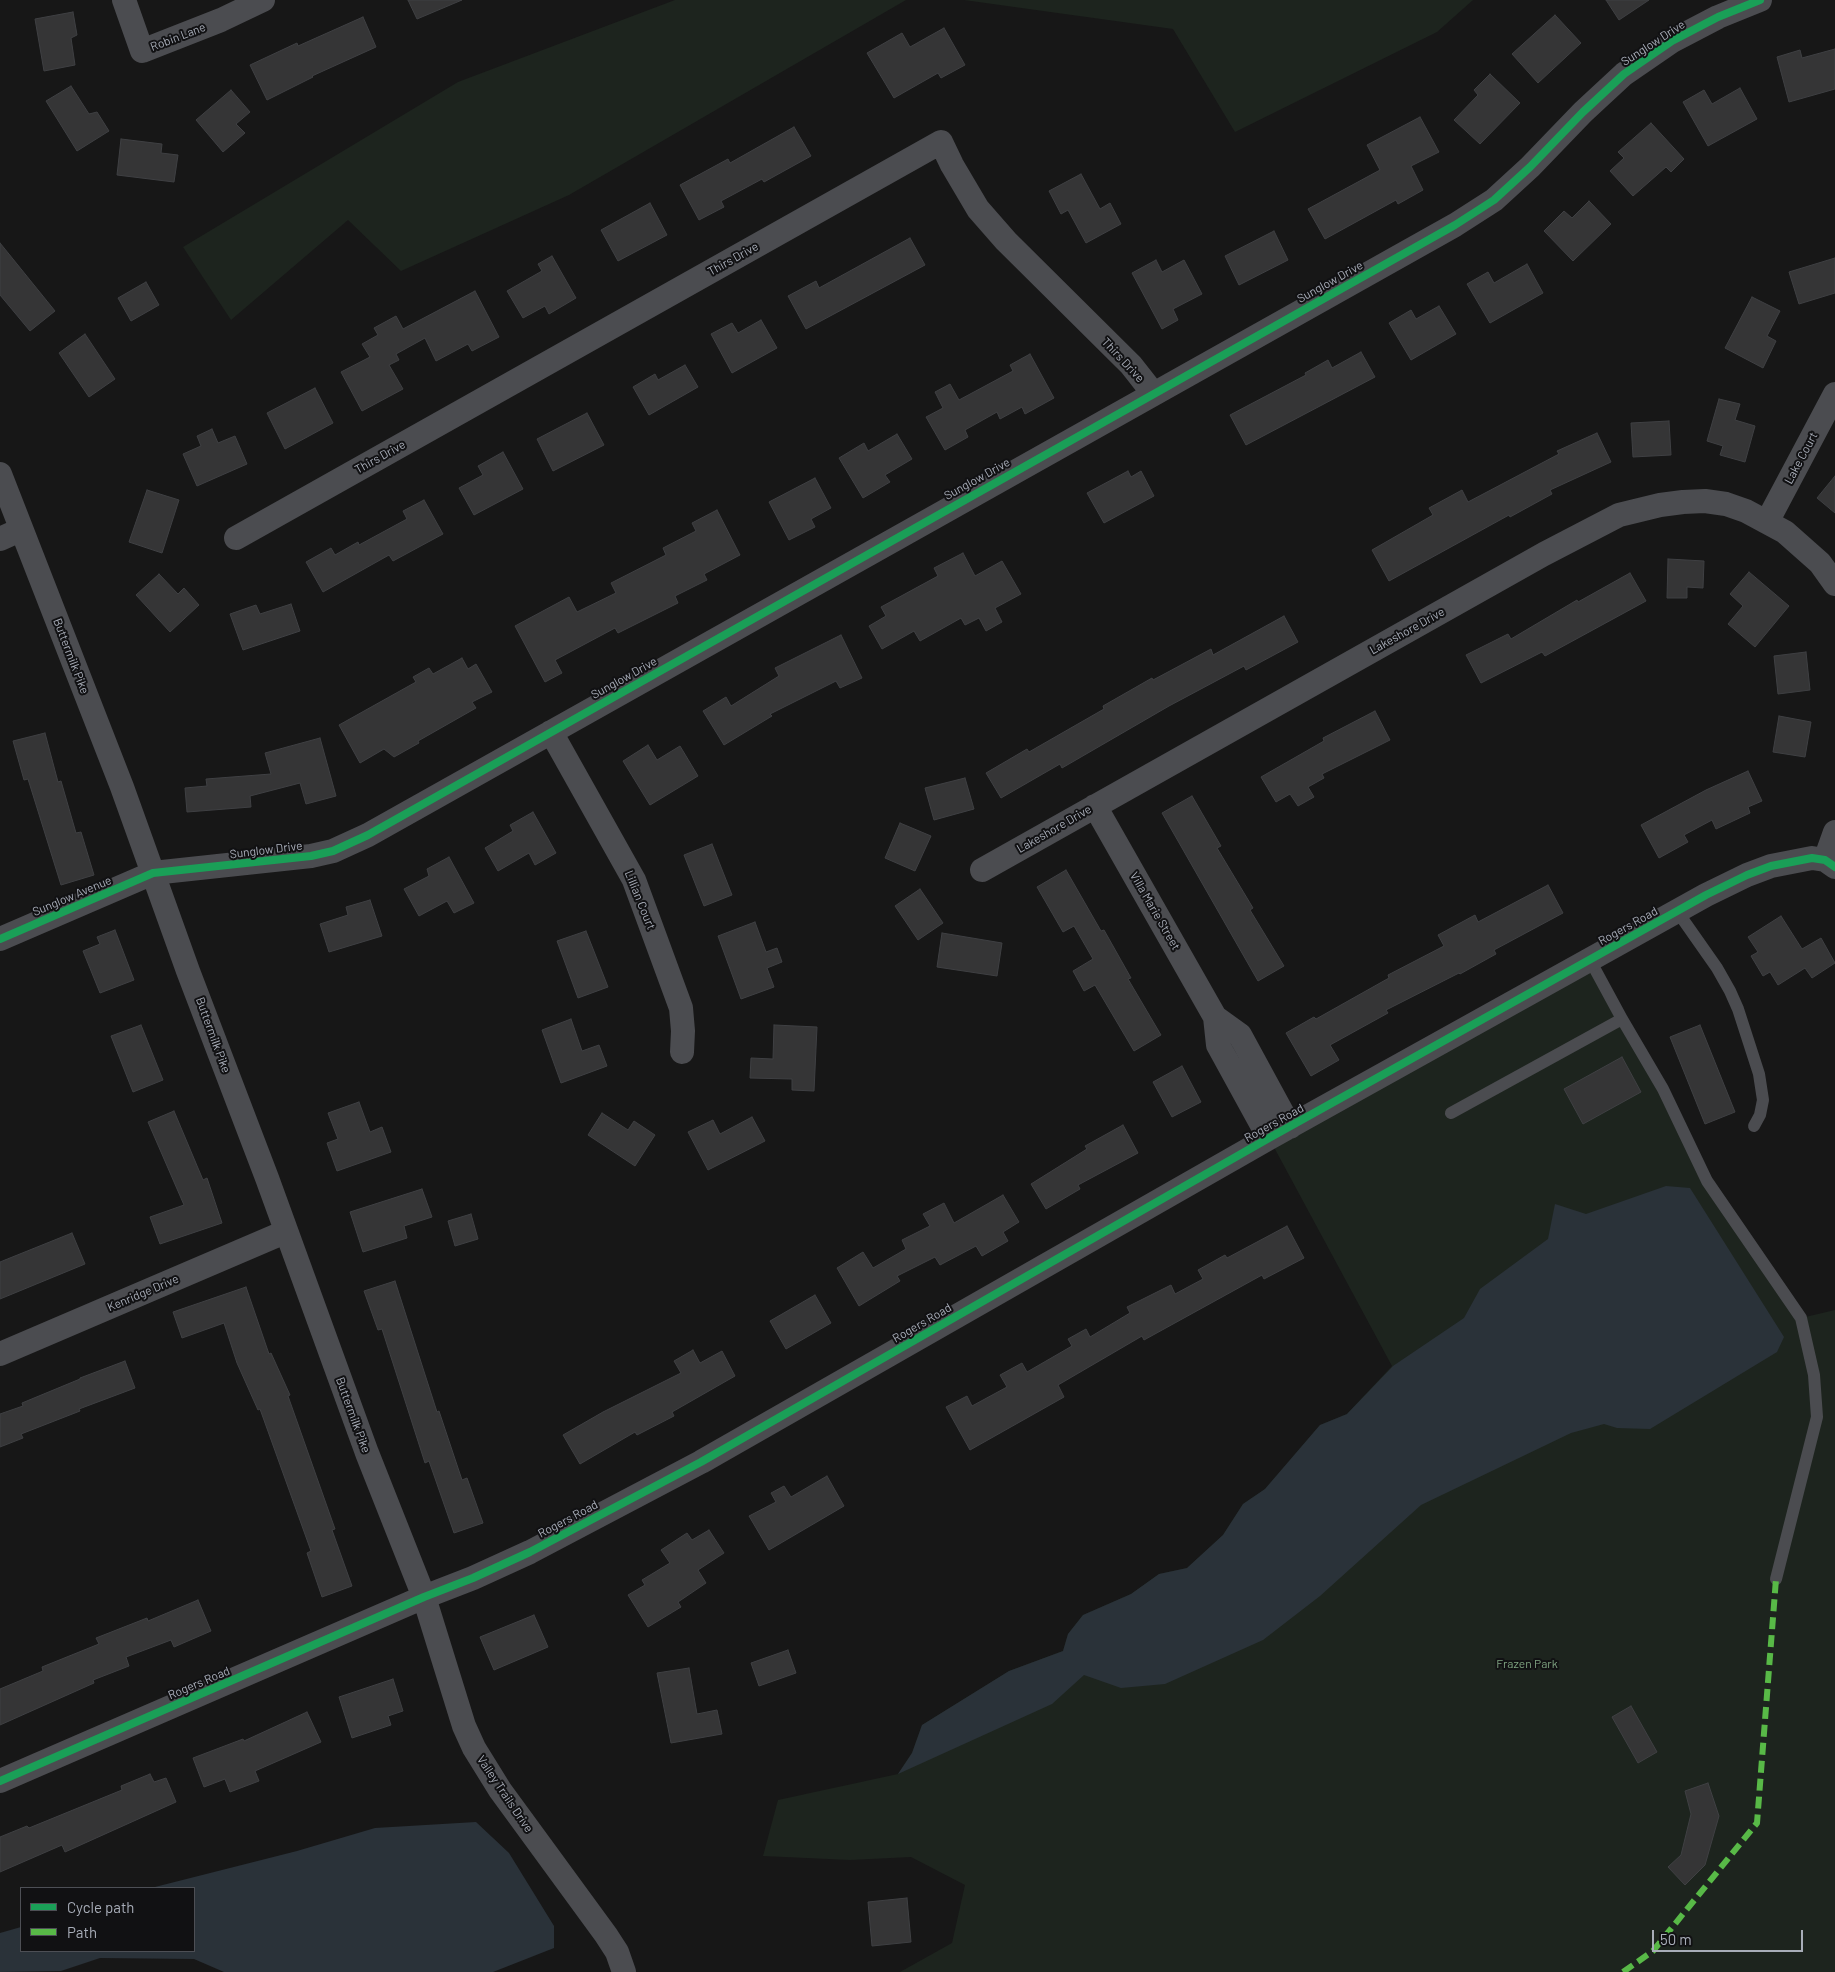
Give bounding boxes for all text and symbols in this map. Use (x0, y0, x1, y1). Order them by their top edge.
street label: Sunglow Drive (1618, 17, 1688, 69)
street label: Robin Lane (148, 20, 208, 54)
street label: Thirs Drive (705, 239, 761, 279)
street label: Sunglow Drive (1295, 258, 1365, 306)
street label: Thirs Drive (1099, 335, 1147, 385)
street label: Lake Court (1781, 430, 1821, 486)
street label: Thirs Drive (352, 437, 408, 477)
street label: Sunglow Drive (942, 455, 1012, 503)
street label: Lakeshore Drive (1367, 604, 1447, 658)
street label: Buttermilk Pike (50, 616, 92, 696)
street label: Sunglow Drive (589, 654, 659, 702)
street label: Lakeshore Drive (1014, 802, 1094, 856)
street label: Sunglow Drive (229, 838, 303, 862)
street label: Lillian Court (622, 868, 658, 932)
street label: Villa Marie Street (1127, 869, 1183, 953)
street label: Sunglow Avenue (30, 873, 114, 919)
street label: Rogers Road (1596, 904, 1660, 948)
street label: Buttermilk Pike (193, 995, 233, 1075)
street label: Rogers Road (1242, 1101, 1306, 1145)
street label: Kenridge Drive (105, 1272, 181, 1314)
street label: Rogers Road (890, 1300, 954, 1346)
street label: Buttermilk Pike (333, 1375, 373, 1455)
street label: Rogers Road (536, 1497, 600, 1541)
park label: Frazen Park (1496, 1657, 1558, 1671)
street label: Rogers Road (166, 1664, 232, 1702)
street label: Valley Trails Drive (474, 1753, 536, 1835)
legend (20, 1887, 195, 1952)
text: Cycle path (67, 1898, 134, 1916)
scale bar (1655, 1920, 1806, 1952)
text: Path (67, 1923, 97, 1941)
text: 50 m (1660, 1930, 1692, 1948)

